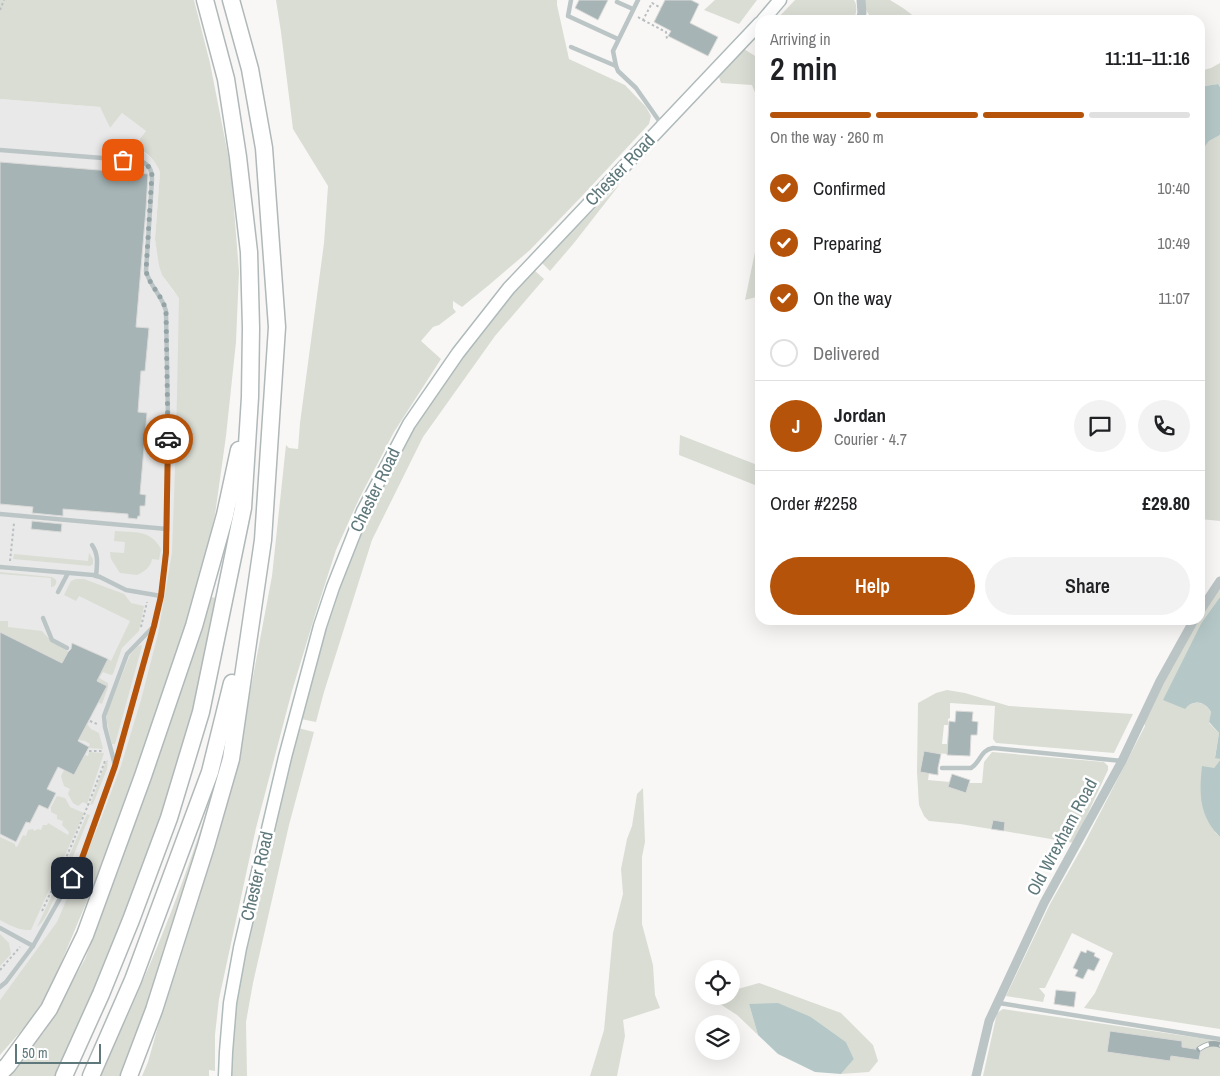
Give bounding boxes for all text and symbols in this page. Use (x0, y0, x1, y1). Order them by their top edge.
text: Arriving in (770, 28, 831, 50)
text: 11:11–11:16 (1105, 45, 1190, 71)
text: 2 min (770, 47, 838, 90)
text: On the way · 260 m (770, 126, 884, 148)
street label: Chester Road (579, 128, 660, 211)
pin (102, 139, 144, 181)
icon: bag (109, 146, 137, 174)
icon: check (770, 174, 798, 202)
text: Confirmed (813, 175, 886, 201)
text: 10:40 (1157, 177, 1190, 199)
icon: check (770, 229, 798, 257)
text: Preparing (813, 230, 881, 256)
text: 10:49 (1157, 232, 1190, 254)
icon: check (770, 284, 798, 312)
text: On the way (813, 285, 892, 311)
text: 11:07 (1158, 287, 1190, 309)
text: Delivered (813, 340, 880, 366)
button: chat (1074, 400, 1126, 452)
button: phone (1138, 400, 1190, 452)
text: Jordan (834, 402, 886, 428)
text: J (792, 413, 800, 439)
courier (143, 414, 193, 464)
icon: car (154, 425, 182, 453)
text: Courier · 4.7 (834, 428, 907, 450)
street label: Chester Road (343, 443, 406, 536)
text: Order #2258 (770, 490, 857, 516)
text: £29.80 (1142, 490, 1190, 516)
button: Help (770, 557, 975, 615)
button: Share (985, 557, 1190, 615)
street label: Old Wrexham Road (1020, 774, 1103, 900)
street label: Chester Road (234, 829, 279, 923)
pin (51, 857, 93, 899)
icon: home (58, 864, 86, 892)
map controls (695, 960, 740, 1060)
button: locate (695, 960, 740, 1005)
button: layers (695, 1015, 740, 1060)
scale bar (15, 1041, 101, 1064)
text: 50 m (22, 1044, 48, 1062)

